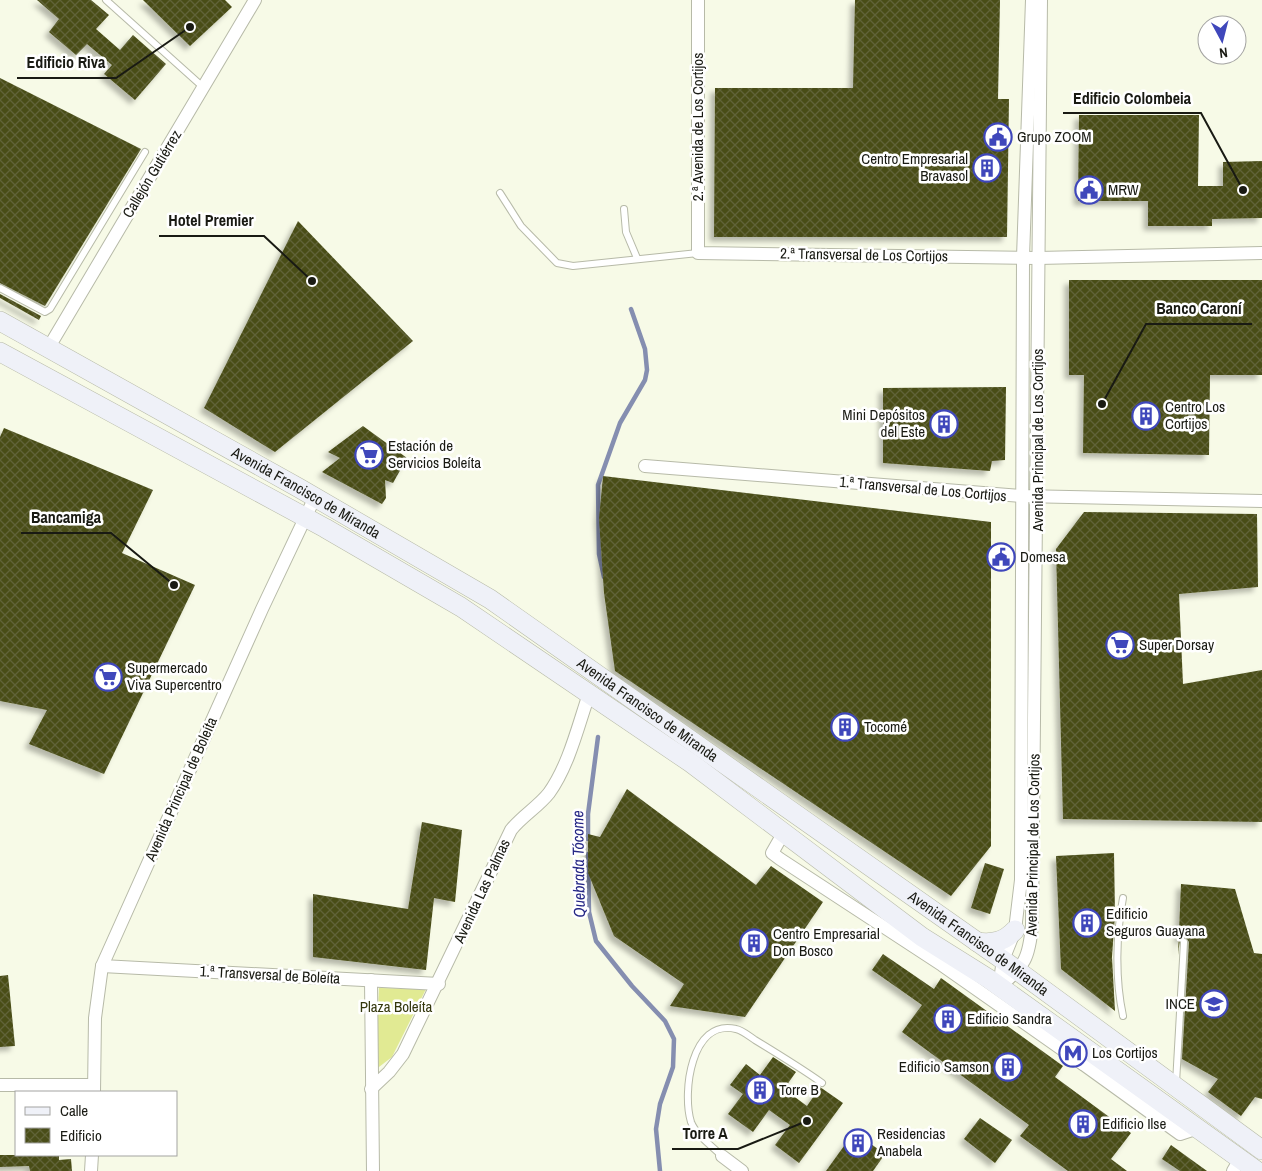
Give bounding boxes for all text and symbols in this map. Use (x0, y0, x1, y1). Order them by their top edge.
north arrow (1197, 15, 1247, 65)
text: N (1218, 43, 1229, 62)
callout: Edificio Riva (17, 47, 116, 78)
text: Edificio Riva (27, 51, 106, 73)
street label: 2.ª Avenida de Los Cortijos (687, 53, 708, 201)
callout: Edificio Colombeia (1063, 82, 1201, 113)
text: Edificio Colombeia (1073, 87, 1192, 109)
public building icon: Grupo ZOOM (983, 122, 1013, 152)
street label: Callejón Gutiérrez (117, 126, 186, 222)
place label: Grupo ZOOM (1017, 126, 1092, 147)
place label: Centro Empresarial Bravasol (861, 148, 968, 186)
building icon: Centro Empresarial Bravasol (972, 153, 1002, 183)
public building icon: MRW (1074, 175, 1104, 205)
place label: MRW (1108, 179, 1139, 200)
callout: Hotel Premier (159, 205, 264, 236)
text: Hotel Premier (168, 209, 255, 231)
street label: 2.ª Transversal de Los Cortijos (780, 243, 948, 266)
callout: Banco Caroní (1146, 293, 1252, 324)
text: Banco Caroní (1156, 297, 1243, 319)
street label: Avenida Principal de Los Cortijos (1027, 348, 1048, 533)
place label: Centro Los Cortijos (1165, 396, 1225, 434)
building icon: Centro Los Cortijos (1131, 401, 1161, 431)
place label: Mini Depósitos del Este (842, 404, 925, 442)
building icon: Mini Depósitos del Este (929, 409, 959, 439)
place label: Estación de Servicios Boleíta (388, 435, 481, 473)
supermarket icon: Estación de Servicios Boleíta (354, 440, 384, 470)
street label: Avenida Francisco de Miranda (227, 441, 385, 543)
street label: 1.ª Transversal de Los Cortijos (838, 471, 1008, 506)
callout: Bancamiga (21, 502, 111, 533)
text: Bancamiga (31, 506, 102, 528)
public building icon: Domesa (986, 542, 1016, 572)
place label: Domesa (1020, 546, 1066, 567)
supermarket icon: Super Dorsay (1105, 630, 1135, 660)
place label: Super Dorsay (1139, 634, 1215, 655)
street label: Avenida Francisco de Miranda (572, 652, 723, 766)
place label: Supermercado Viva Supercentro (127, 657, 222, 695)
supermarket icon: Supermercado Viva Supercentro (93, 662, 123, 692)
building icon: Tocomé (830, 712, 860, 742)
street label: Avenida Principal de Boleíta (139, 713, 222, 865)
place label: Tocomé (864, 716, 907, 737)
street label: Avenida Principal de Los Cortijos (1020, 753, 1045, 938)
water label: Quebrada Tócome (566, 810, 590, 918)
street label: Avenida Las Palmas (448, 835, 515, 947)
street label: Avenida Francisco de Miranda (903, 885, 1053, 1000)
place label: Edificio Seguros Guayana (1106, 903, 1205, 941)
building icon: Edificio Seguros Guayana (1072, 908, 1102, 938)
place label: Centro Empresarial Don Bosco (773, 923, 880, 961)
building icon: Centro Empresarial Don Bosco (739, 928, 769, 958)
street label: 1.ª Transversal de Boleíta (199, 960, 341, 989)
school or university icon: INCE (1199, 989, 1229, 1019)
place label: INCE (1166, 993, 1195, 1014)
park label: Plaza Boleíta (360, 996, 432, 1017)
building icon: Edificio Sandra (933, 1004, 963, 1034)
place label: Edificio Sandra (967, 1008, 1052, 1029)
metro station icon: Los Cortijos (1058, 1038, 1088, 1068)
place label: Los Cortijos (1092, 1042, 1158, 1063)
building icon: Edificio Samson (993, 1052, 1023, 1082)
place label: Edificio Samson (899, 1056, 989, 1077)
building icon: Torre B (745, 1075, 775, 1105)
place label: Torre B (779, 1079, 819, 1100)
legend (15, 1091, 178, 1156)
text: Calle (60, 1100, 88, 1121)
building icon: Edificio Ilse (1068, 1109, 1098, 1139)
place label: Edificio Ilse (1102, 1113, 1166, 1134)
callout: Torre A (672, 1118, 738, 1149)
text: Torre A (682, 1122, 728, 1144)
place label: Residencias Anabela (876, 1123, 945, 1161)
text: Edificio (60, 1125, 102, 1146)
building icon: Residencias Anabela (843, 1128, 873, 1158)

